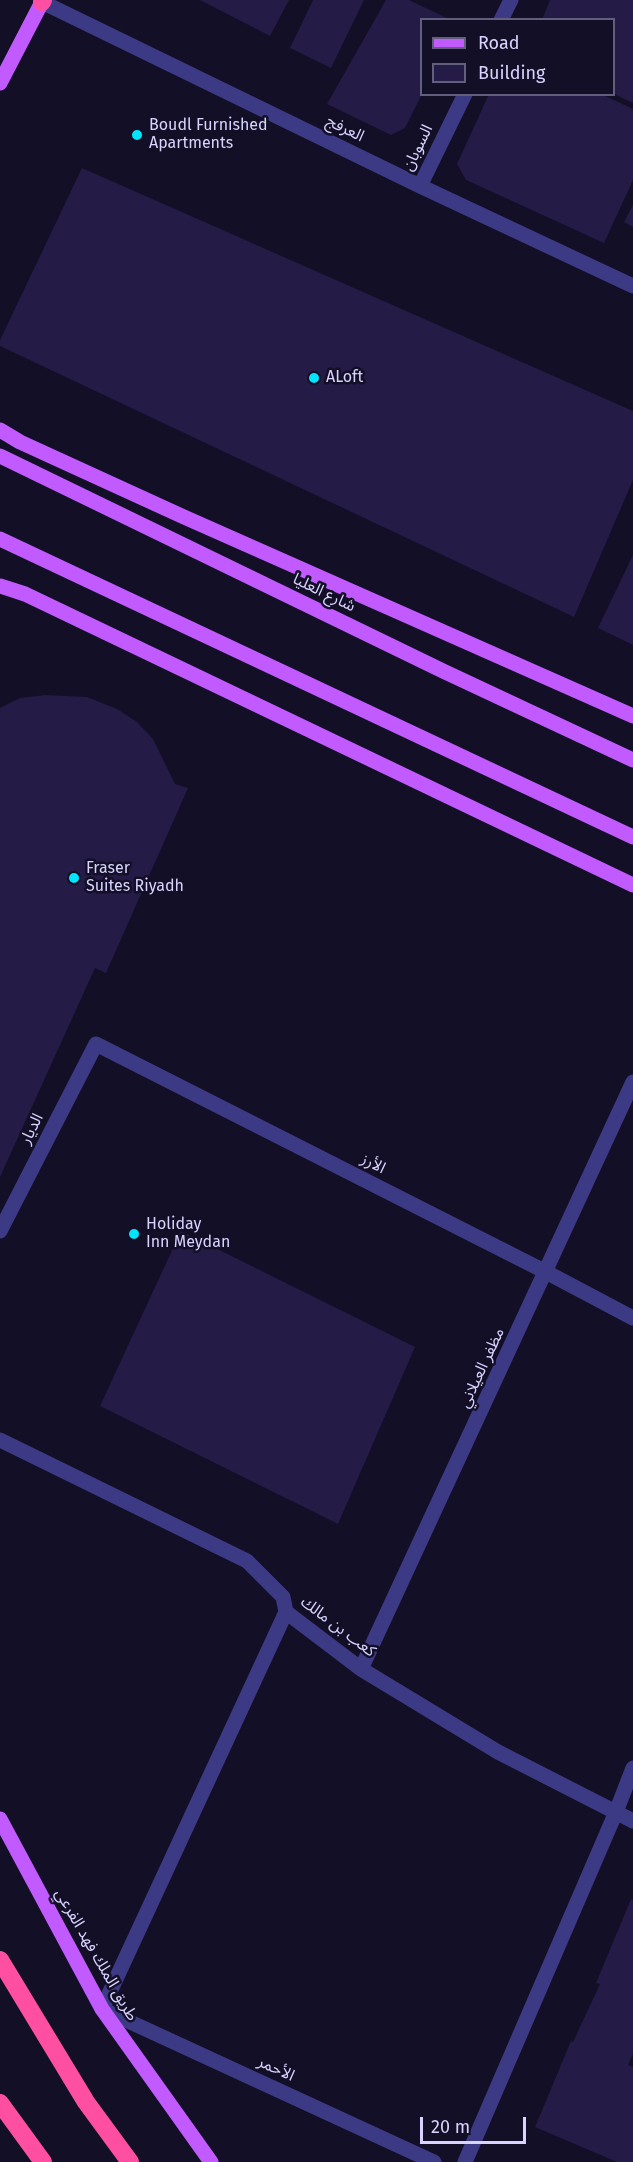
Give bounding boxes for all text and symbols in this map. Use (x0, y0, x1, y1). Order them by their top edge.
legend (420, 18, 615, 96)
text: Road (478, 32, 520, 54)
text: Building (478, 62, 545, 84)
street label: العرفج (323, 112, 367, 146)
place label: Boudl Furnished Apartments (149, 116, 268, 154)
street label: السوبان (399, 122, 437, 174)
marker: Boudl Furnished Apartments (130, 128, 144, 142)
place label: ALoft (326, 368, 363, 388)
marker: ALoft (307, 371, 321, 385)
street label: شارع العليا (290, 570, 358, 616)
place label: Fraser Suites Riyadh (86, 859, 184, 897)
marker: Fraser Suites Riyadh (67, 871, 81, 885)
street label: الديار (16, 1110, 48, 1148)
street label: الأرز (358, 1150, 388, 1178)
place label: Holiday Inn Meydan (146, 1215, 230, 1253)
marker: Holiday Inn Meydan (127, 1227, 141, 1241)
street label: مظفر العيلاني (455, 1325, 509, 1411)
street label: كعب بن مالك (297, 1593, 379, 1661)
street label: طريق الملك فهد الفرعي (50, 1886, 142, 2024)
street label: الأحمر (255, 2052, 297, 2086)
scale bar (423, 2105, 530, 2143)
text: 20 m (431, 2116, 470, 2138)

